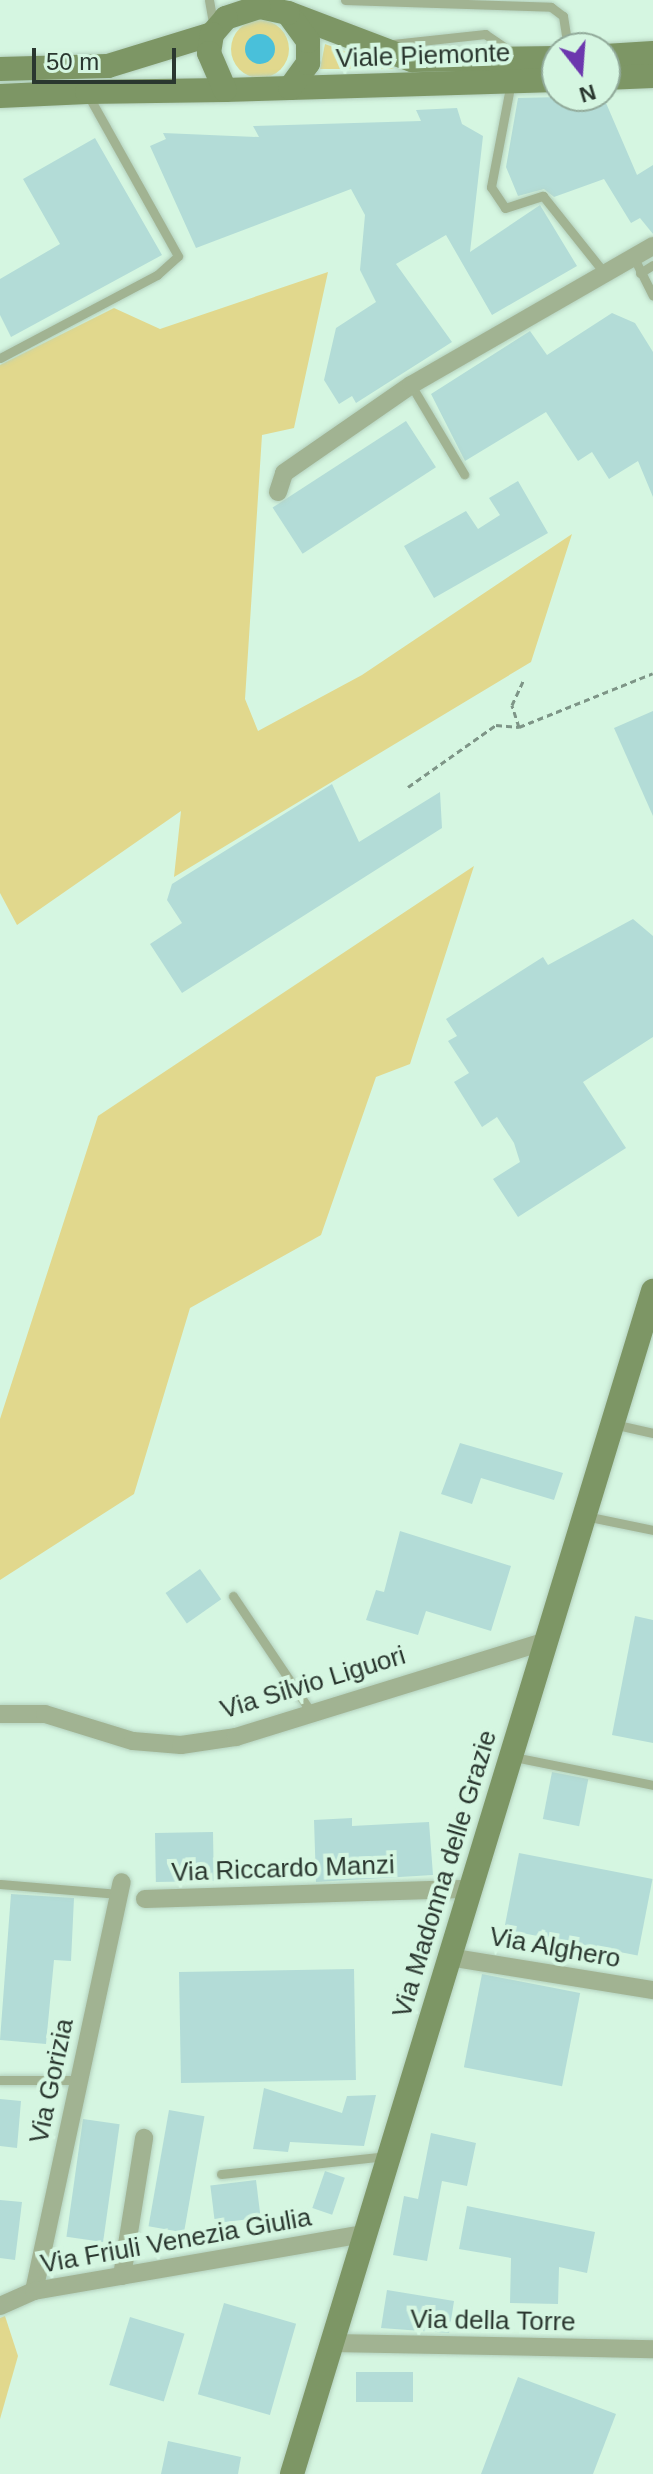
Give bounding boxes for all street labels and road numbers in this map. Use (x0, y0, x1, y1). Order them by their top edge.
street label: Viale Piemonte (335, 37, 511, 75)
street label: Via Silvio Liguori (217, 1640, 409, 1726)
street label: Via Madonna delle Grazie (386, 1727, 504, 2021)
street label: Via Riccardo Manzi (171, 1850, 395, 1888)
street label: Via Alghero (486, 1921, 624, 1975)
street label: Via Gorizia (24, 2016, 80, 2146)
street label: Via Friuli Venezia Giulia (38, 2202, 314, 2280)
street label: Via della Torre (410, 2304, 576, 2338)

